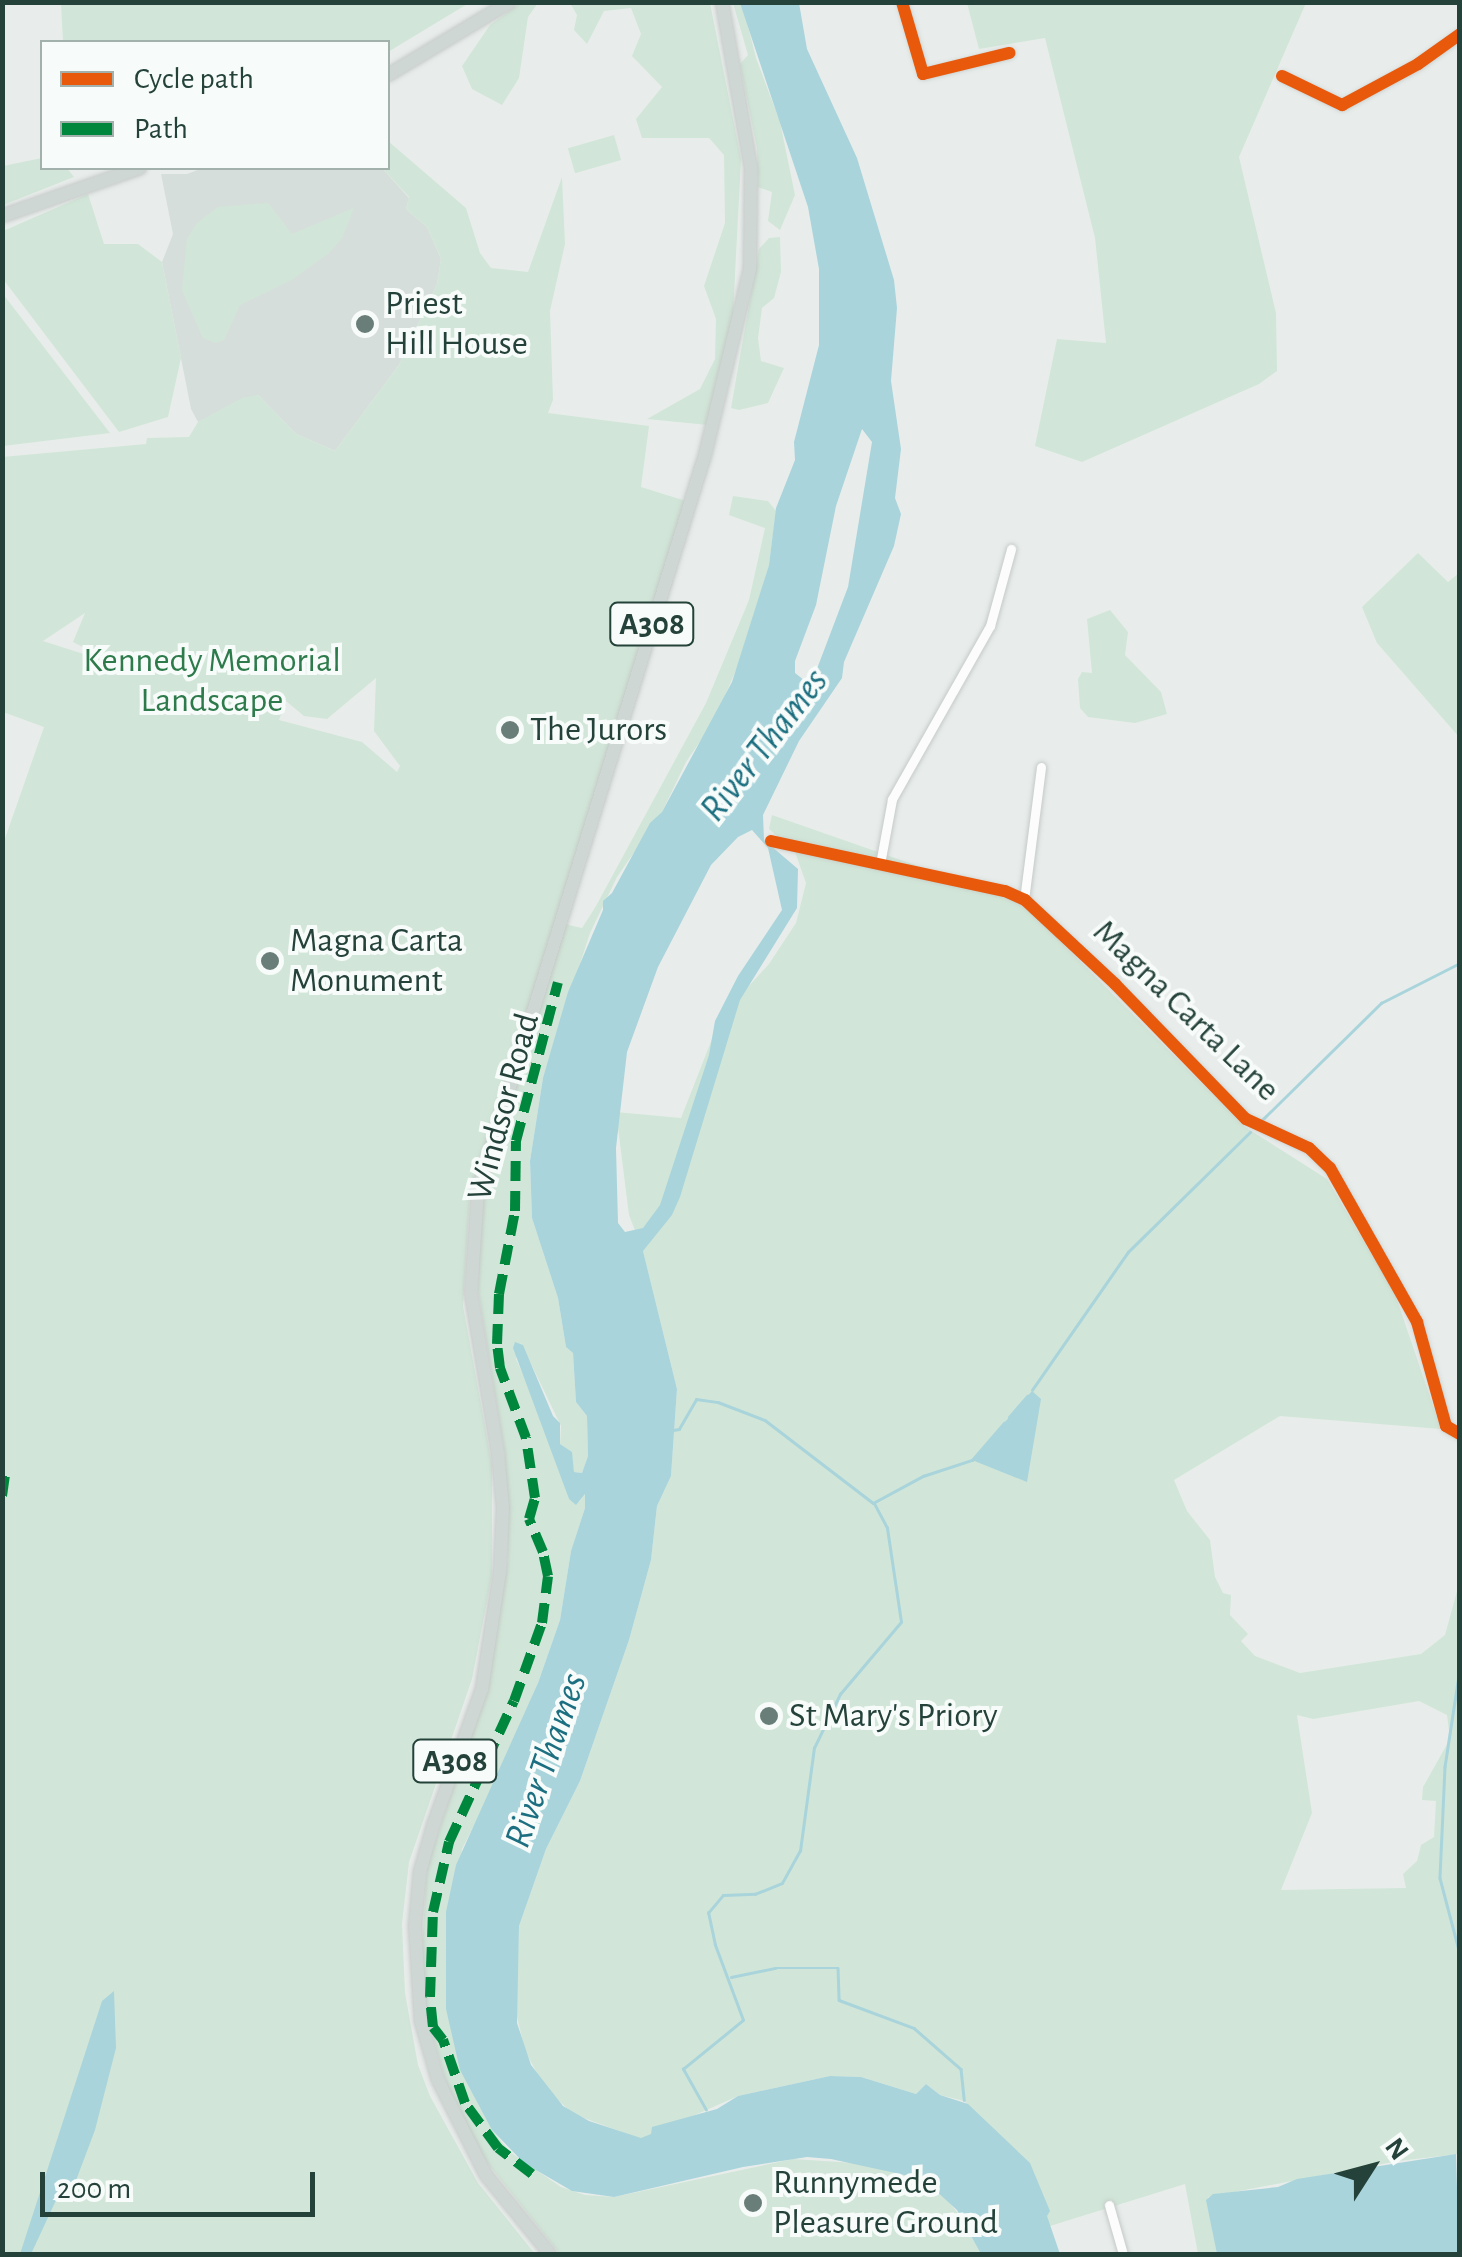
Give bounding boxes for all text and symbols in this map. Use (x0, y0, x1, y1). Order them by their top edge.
legend (40, 40, 390, 170)
text: Cycle path (134, 64, 254, 94)
text: Path (134, 114, 188, 144)
place label: Priest Hill House (385, 283, 528, 365)
marker: Priest Hill House (354, 313, 376, 335)
road number: A308 (607, 597, 697, 651)
park label: Kennedy Memorial Landscape (83, 640, 341, 722)
water label: River Thames (691, 661, 839, 831)
place label: The Jurors (530, 709, 667, 751)
marker: The Jurors (499, 719, 521, 741)
street label: Magna Carta Lane (1084, 911, 1288, 1111)
place label: Magna Carta Monument (290, 920, 463, 1002)
marker: Magna Carta Monument (259, 950, 281, 972)
street label: Windsor Road (459, 1009, 549, 1205)
water label: River Thames (496, 1668, 598, 1854)
place label: St Mary's Priory (789, 1695, 998, 1737)
marker: St Mary's Priory (758, 1705, 780, 1727)
road number: A308 (410, 1734, 500, 1788)
north arrow (1322, 2117, 1422, 2217)
text: N (1379, 2133, 1413, 2165)
scale bar (45, 2152, 320, 2214)
place label: Runnymede Pleasure Ground (773, 2162, 998, 2244)
text: 200 m (57, 2174, 131, 2204)
marker: Runnymede Pleasure Ground (742, 2192, 764, 2214)

